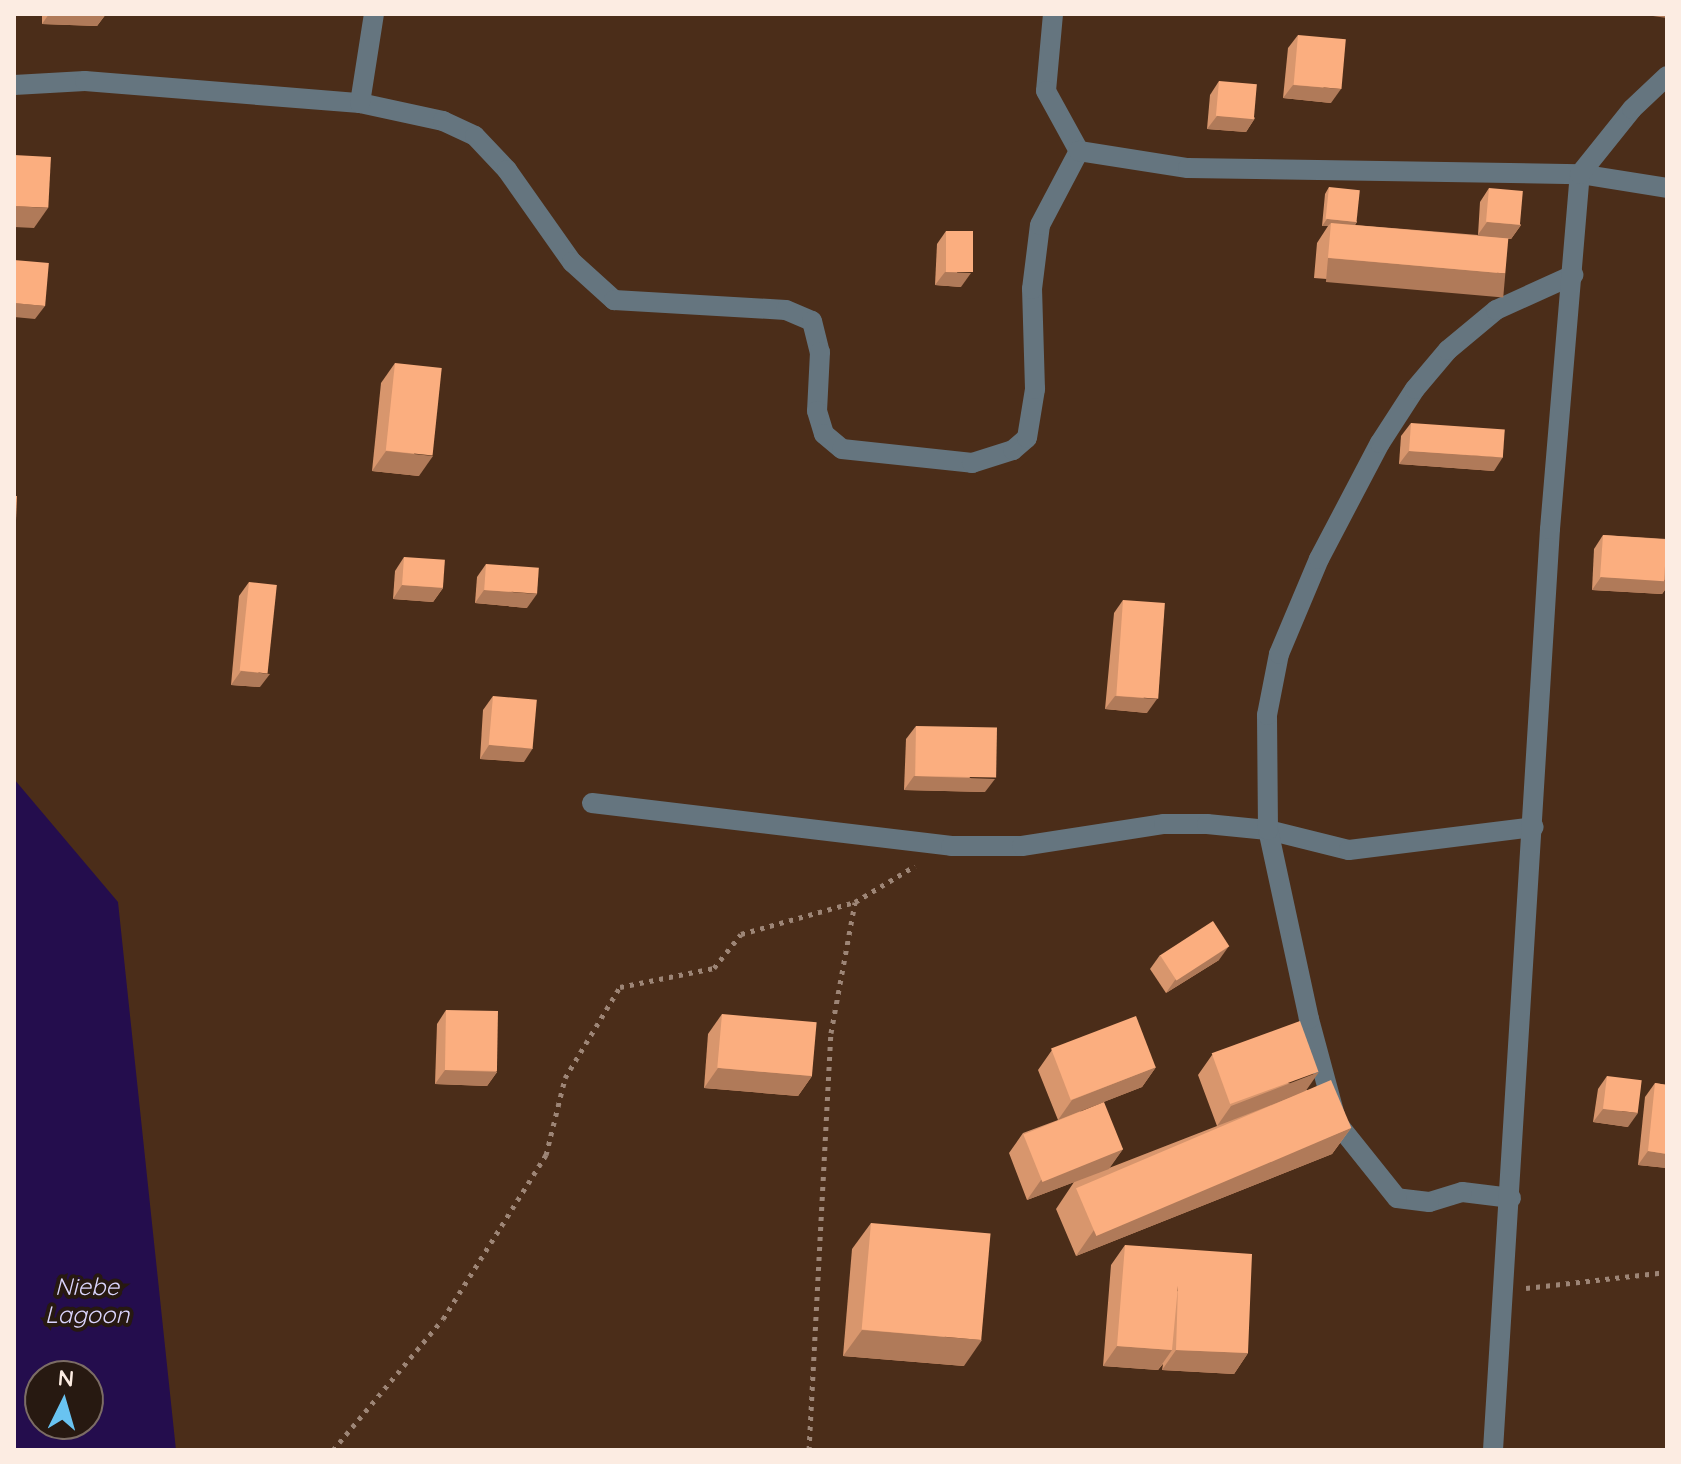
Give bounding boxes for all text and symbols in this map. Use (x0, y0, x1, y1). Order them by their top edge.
water label: Niebe Lagoon (45, 1273, 129, 1329)
north arrow (24, 1360, 104, 1440)
text: N (57, 1363, 75, 1393)

